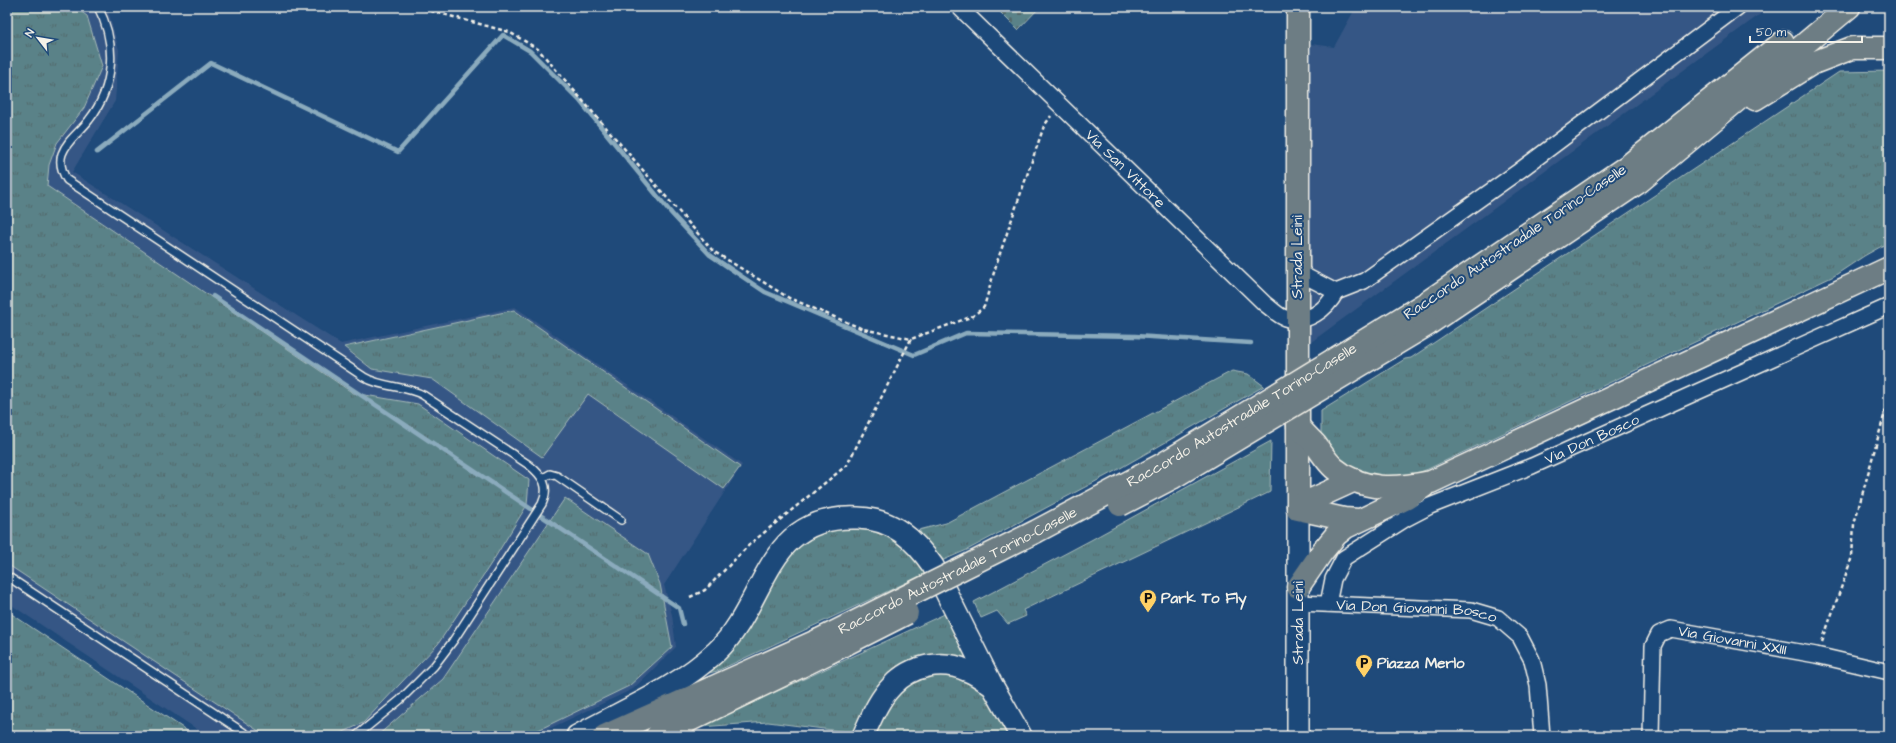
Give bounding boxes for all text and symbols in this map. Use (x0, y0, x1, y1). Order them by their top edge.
north arrow (18, 18, 58, 58)
scale bar (1750, 18, 1862, 44)
text: 50 m (1756, 24, 1787, 41)
text: N (22, 26, 38, 40)
street label: Via San Vittore (1081, 125, 1170, 213)
street label: Raccordo Autostradale Torino-Caselle (1399, 159, 1631, 325)
street label: Strada Leinì (1287, 215, 1308, 299)
street label: Raccordo Autostradale Torino-Caselle (1123, 338, 1361, 492)
street label: Via Don Bosco (1541, 409, 1643, 470)
street label: Raccordo Autostradale Torino-Caselle (834, 501, 1081, 639)
street label: Strada Leinì (1288, 581, 1309, 665)
parking icon: Park To Fly (1138, 588, 1158, 613)
place label: Park To Fly (1161, 588, 1247, 610)
street label: Via Don Giovanni Bosco (1336, 594, 1500, 628)
street label: Via Giovanni XXIII (1677, 620, 1789, 660)
parking icon: Piazza Merlo (1354, 653, 1374, 678)
place label: Piazza Merlo (1377, 653, 1465, 674)

